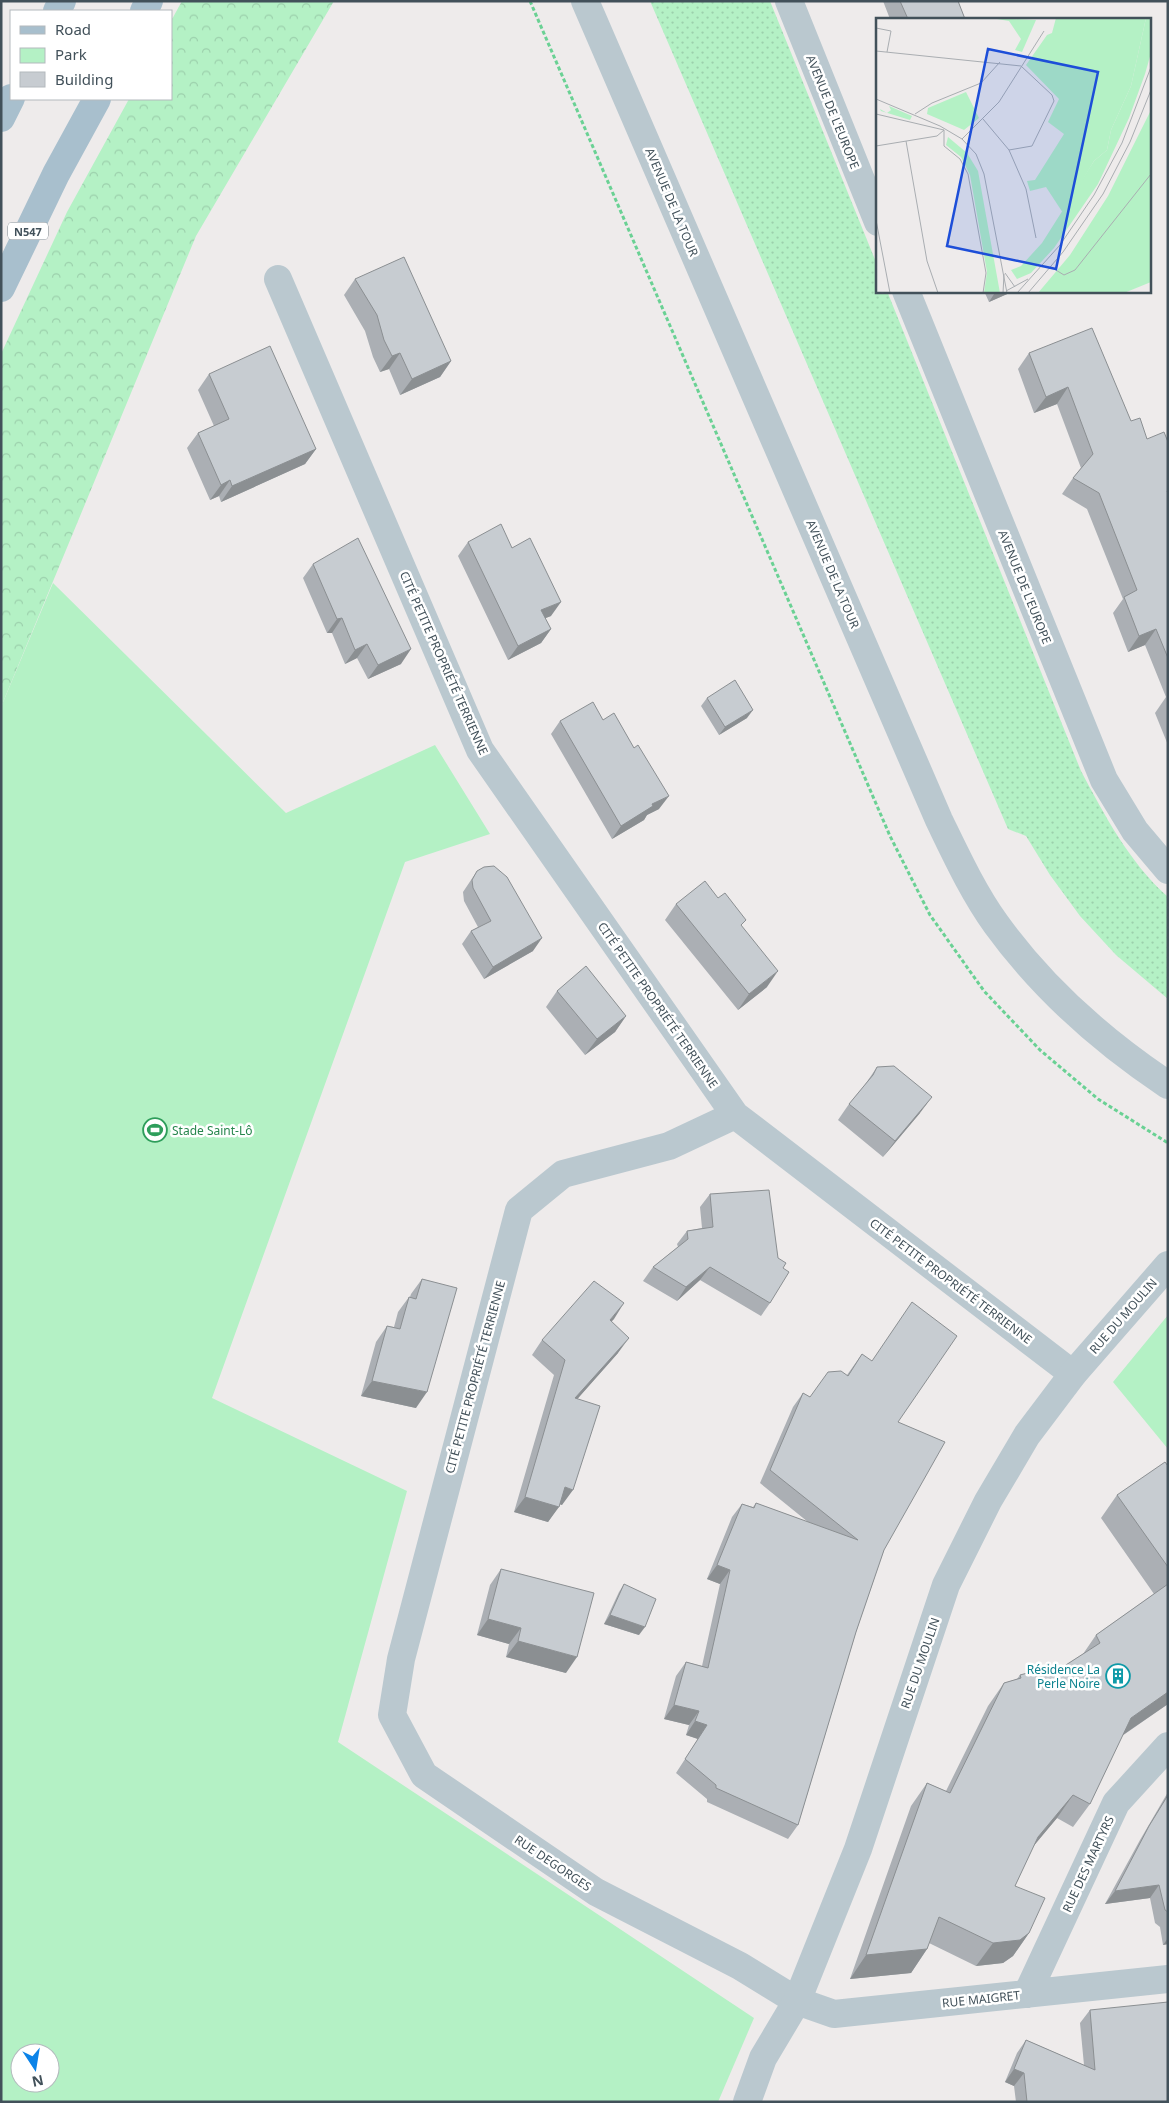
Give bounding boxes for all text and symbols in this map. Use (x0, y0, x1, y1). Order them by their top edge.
legend (10, 10, 172, 100)
inset map (876, 18, 1152, 292)
text: Road (55, 19, 91, 39)
text: Park (55, 44, 87, 64)
street label: AVENUE DE L'EUROPE (802, 52, 864, 172)
text: Building (55, 69, 113, 89)
street label: AVENUE DE LA TOUR (641, 145, 703, 259)
road number: N547 (8, 222, 48, 240)
street label: AVENUE DE LA TOUR (802, 517, 864, 631)
street label: AVENUE DE L'EUROPE (994, 527, 1056, 647)
street label: CITÉ PETITE PROPRIÉTÉ TERRIENNE (396, 569, 492, 757)
street label: CITÉ PETITE PROPRIÉTÉ TERRIENNE (594, 919, 722, 1091)
sports icon: Stade Saint-Lô (142, 1117, 168, 1143)
place label: Stade Saint-Lô (172, 1122, 253, 1139)
street label: CITÉ PETITE PROPRIÉTÉ TERRIENNE (866, 1214, 1036, 1348)
street label: RUE DU MOULIN (1085, 1275, 1161, 1357)
street label: CITÉ PETITE PROPRIÉTÉ TERRIENNE (441, 1279, 509, 1475)
street label: RUE DU MOULIN (896, 1615, 944, 1711)
place label: Résidence La Perle Noire (1027, 1661, 1100, 1692)
building icon: Résidence La Perle Noire (1105, 1663, 1131, 1689)
street label: RUE DES MARTYRS (1058, 1813, 1118, 1915)
street label: RUE DEGORGES (511, 1831, 595, 1895)
street label: RUE MAIGRET (941, 1986, 1021, 2012)
north arrow (10, 2043, 60, 2093)
text: N (30, 2071, 45, 2092)

